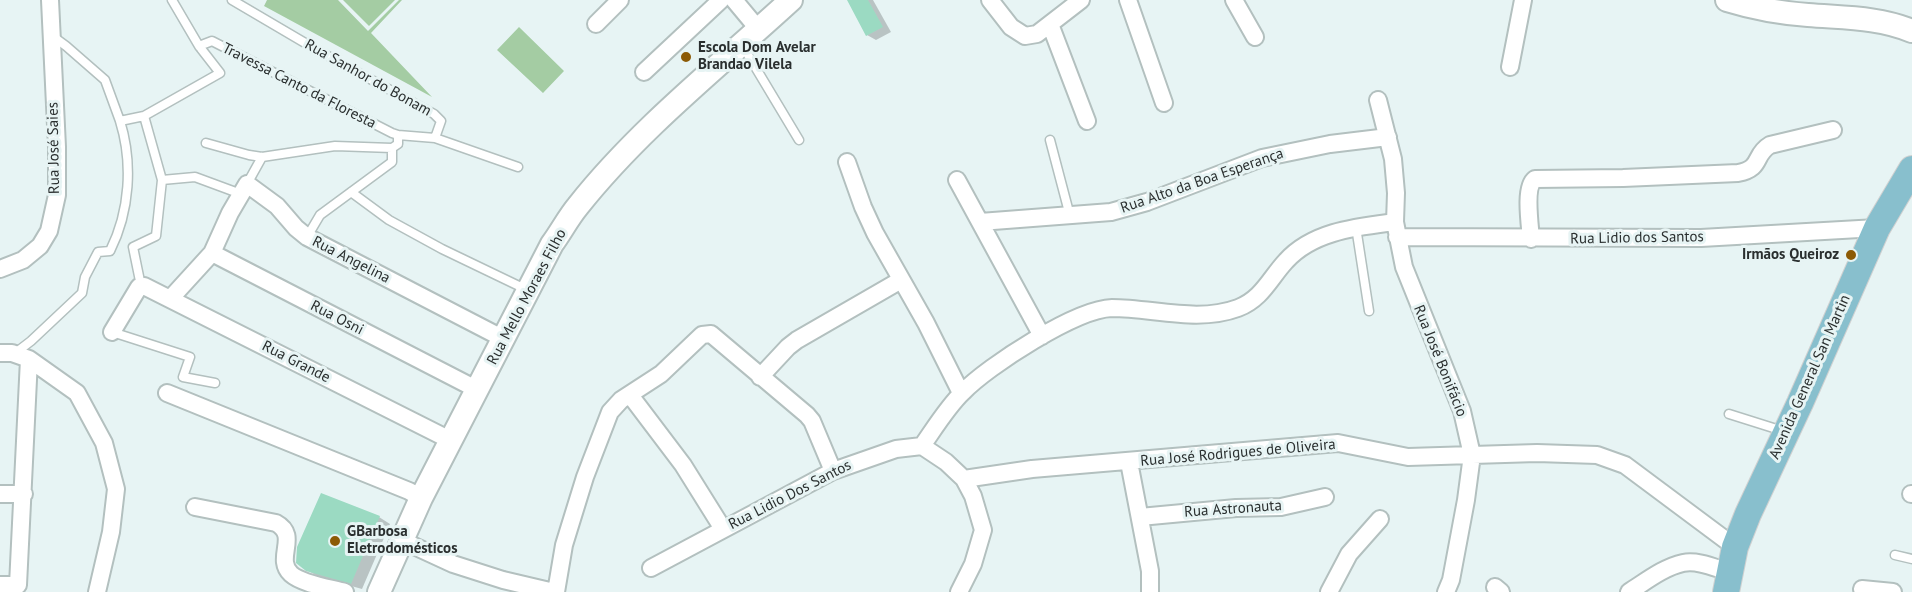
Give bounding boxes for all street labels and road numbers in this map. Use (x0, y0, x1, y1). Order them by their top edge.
street label: Rua Sanhor do Bonam (302, 36, 434, 120)
street label: Travessa Canto da Floresta (219, 39, 379, 133)
street label: Rua José Saies (44, 102, 64, 194)
street label: Rua Alto da Boa Esperança (1118, 145, 1286, 217)
street label: Rua Mello Moraes Filho (484, 226, 570, 368)
street label: Rua Lidio dos Santos (1570, 228, 1704, 248)
street label: Rua Angelina (309, 233, 393, 287)
street label: Avenida General San Martin (1766, 292, 1854, 462)
street label: Rua Osni (307, 297, 367, 339)
street label: Rua José Bonifácio (1409, 303, 1471, 419)
street label: Rua Grande (259, 337, 333, 387)
street label: Rua José Rodrigues de Oliveira (1140, 436, 1336, 470)
street label: Rua Lidio Dos Santos (726, 456, 854, 534)
street label: Rua Astronauta (1184, 497, 1282, 521)

